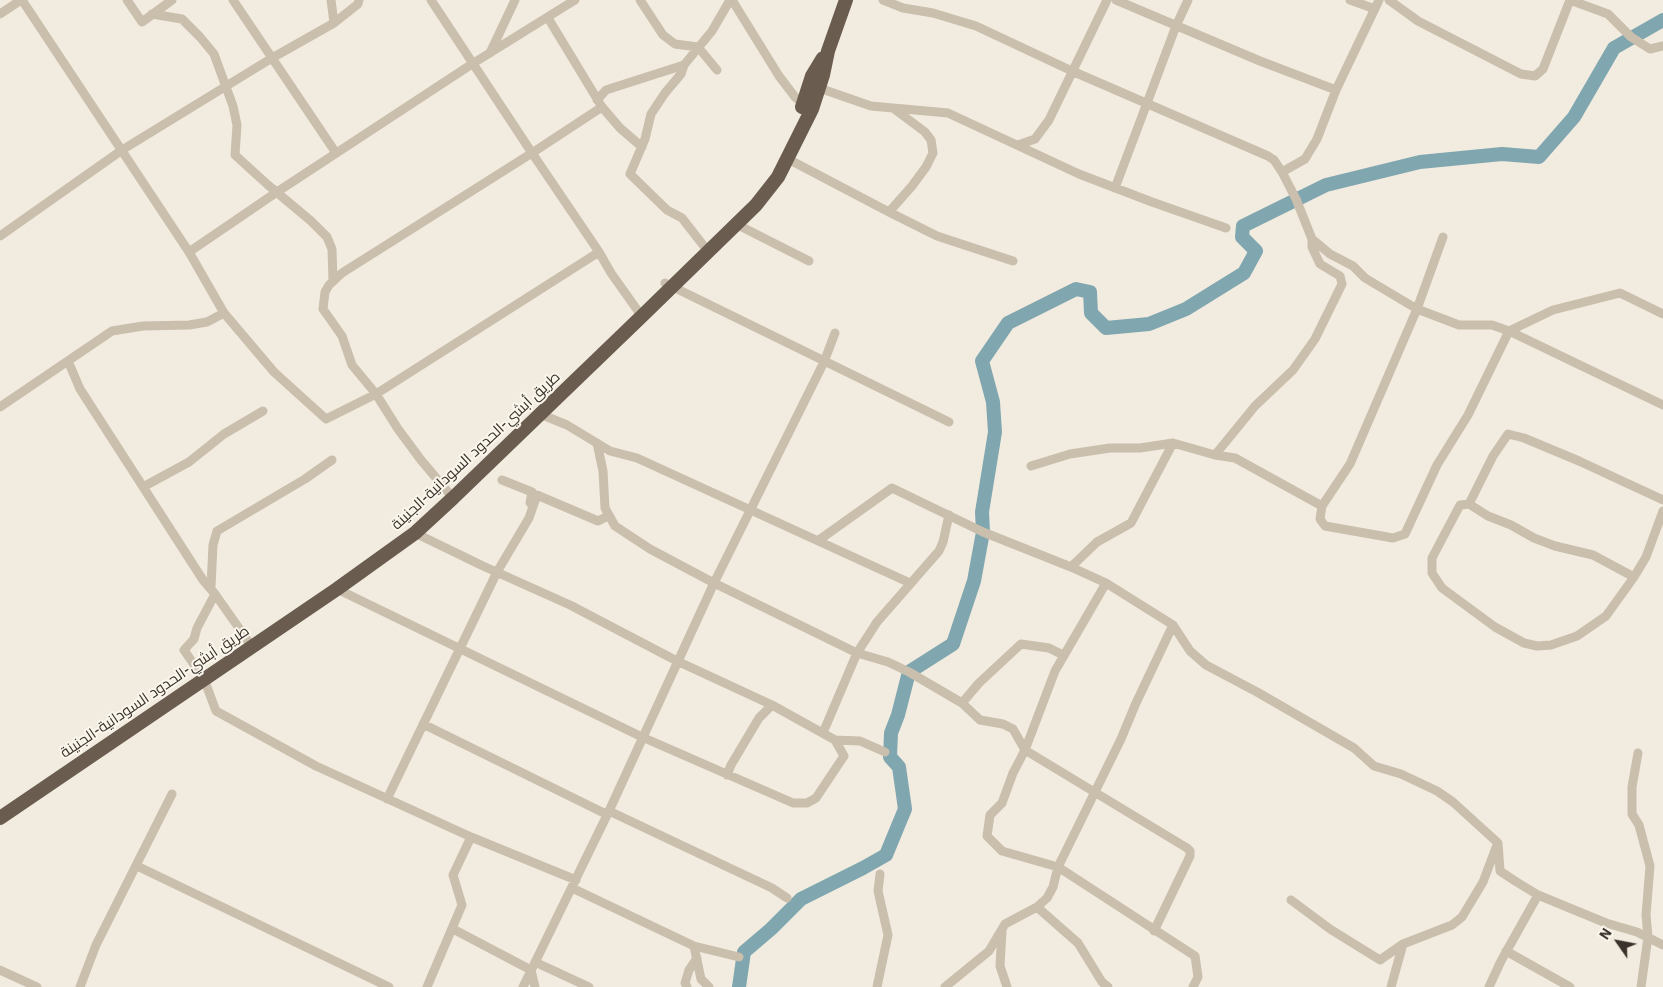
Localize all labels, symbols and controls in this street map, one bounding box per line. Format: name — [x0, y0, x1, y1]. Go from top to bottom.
street label: طريق أبشي-الحدود السودانية-الجنينة — [388, 368, 564, 534]
street label: طريق أبشي-الحدود السودانية-الجنينة — [57, 622, 253, 762]
north arrow — [1593, 917, 1643, 967]
text: N — [1595, 925, 1616, 943]

